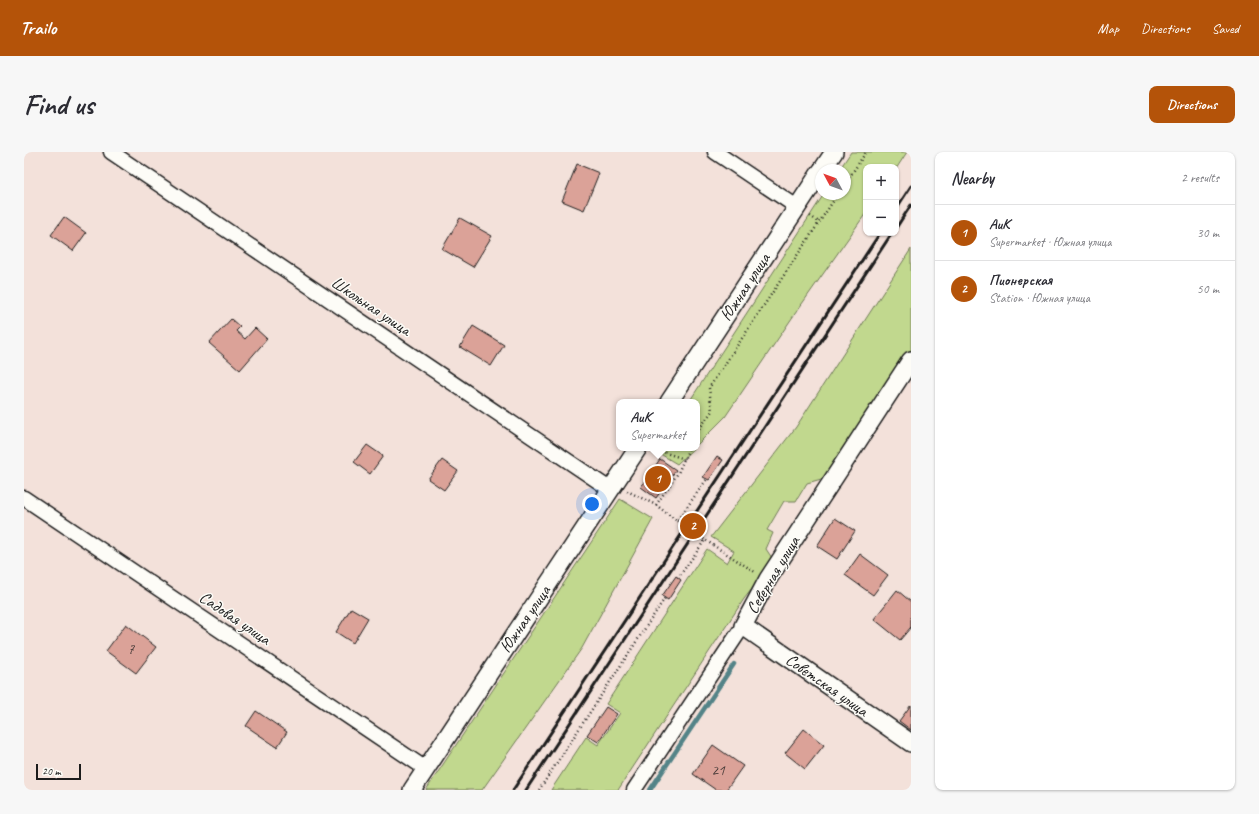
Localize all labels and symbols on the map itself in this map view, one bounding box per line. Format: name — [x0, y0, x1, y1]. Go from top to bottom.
north arrow — [815, 164, 851, 200]
street label: Южная улица — [715, 248, 775, 325]
street label: Школьная улица — [327, 272, 417, 341]
pin: 1 — [645, 464, 671, 494]
your location — [582, 494, 602, 514]
pin: 2 — [680, 511, 706, 541]
street label: Северная улица — [742, 531, 805, 618]
street label: Южная улица — [495, 580, 556, 657]
street label: Садовая улица — [195, 586, 276, 650]
house number: 7 — [128, 640, 136, 659]
street label: Советская улица — [782, 649, 874, 722]
house number: 21 — [711, 761, 726, 780]
scale bar — [36, 762, 81, 781]

